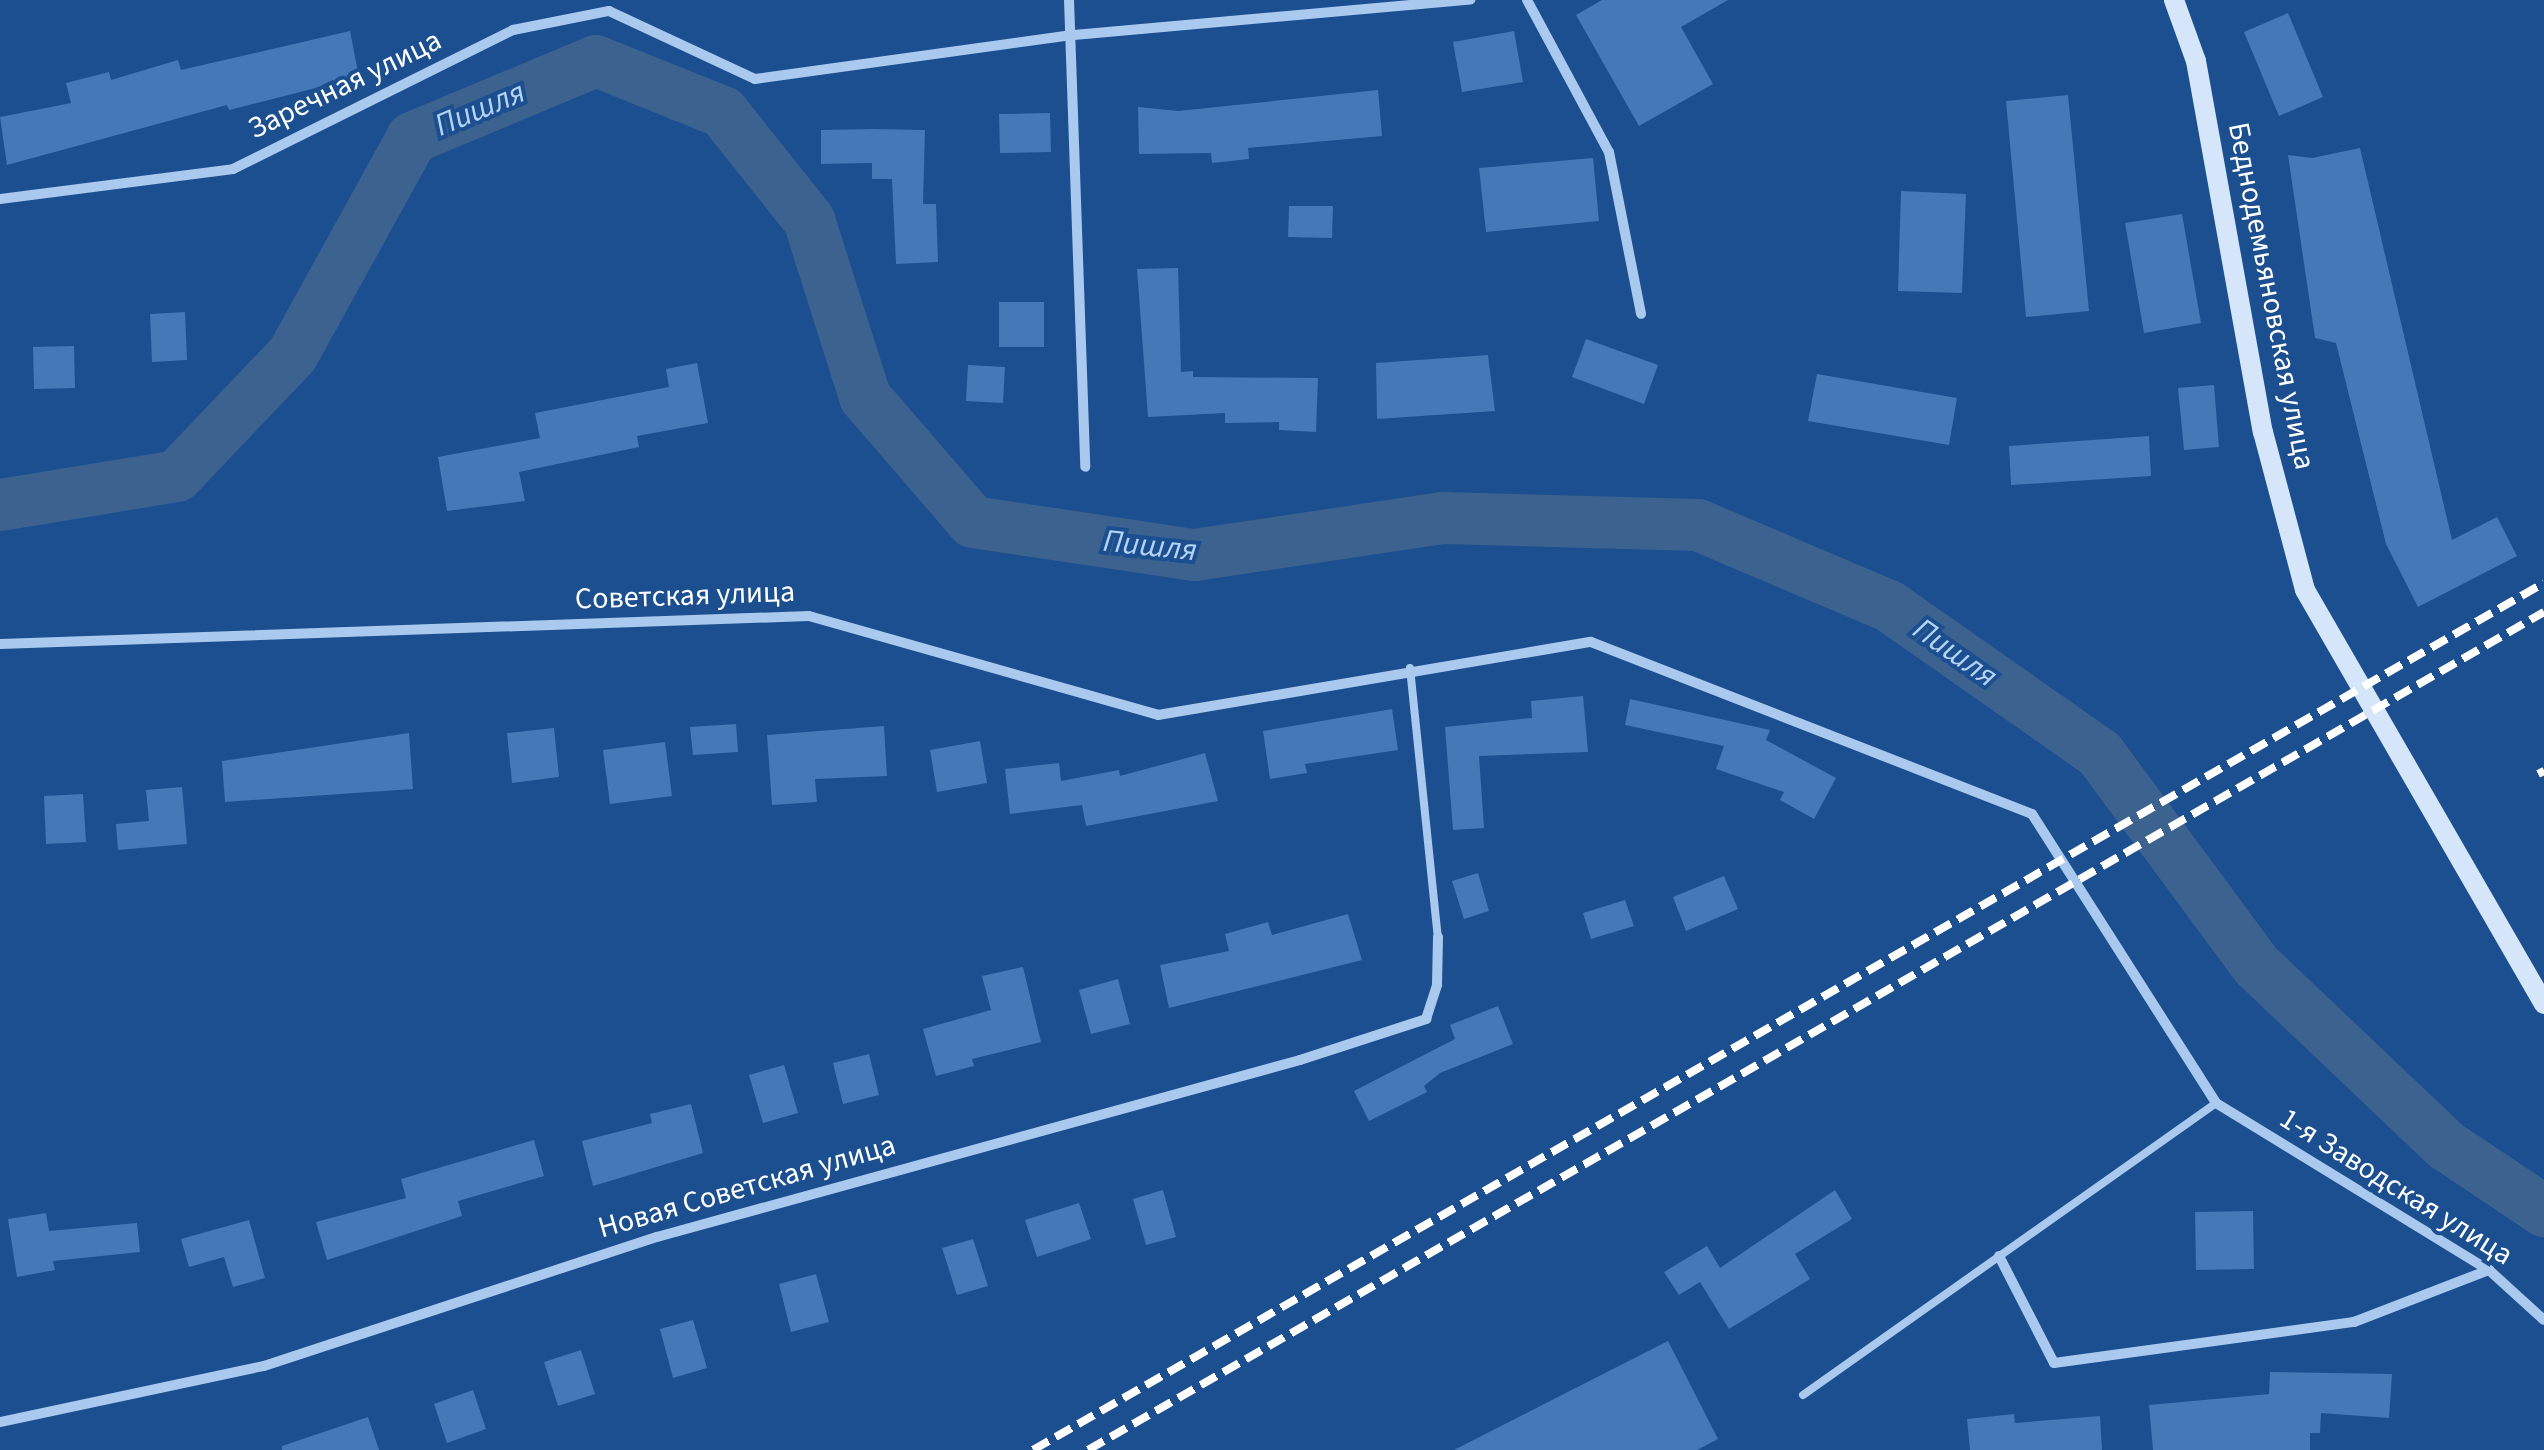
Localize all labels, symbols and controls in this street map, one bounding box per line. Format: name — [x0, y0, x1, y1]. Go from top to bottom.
street label: Заречная улица — [242, 23, 448, 147]
water label: Пишля — [429, 73, 531, 145]
street label: Беднодемьяновская улица — [2220, 119, 2322, 473]
water label: Пишля — [1101, 522, 1199, 570]
street label: Советская улица — [574, 574, 796, 618]
water label: Пишля — [1905, 610, 2005, 696]
street label: 1-я Заводская улица — [2273, 1101, 2519, 1273]
street label: Новая Советская улица — [594, 1127, 900, 1247]

